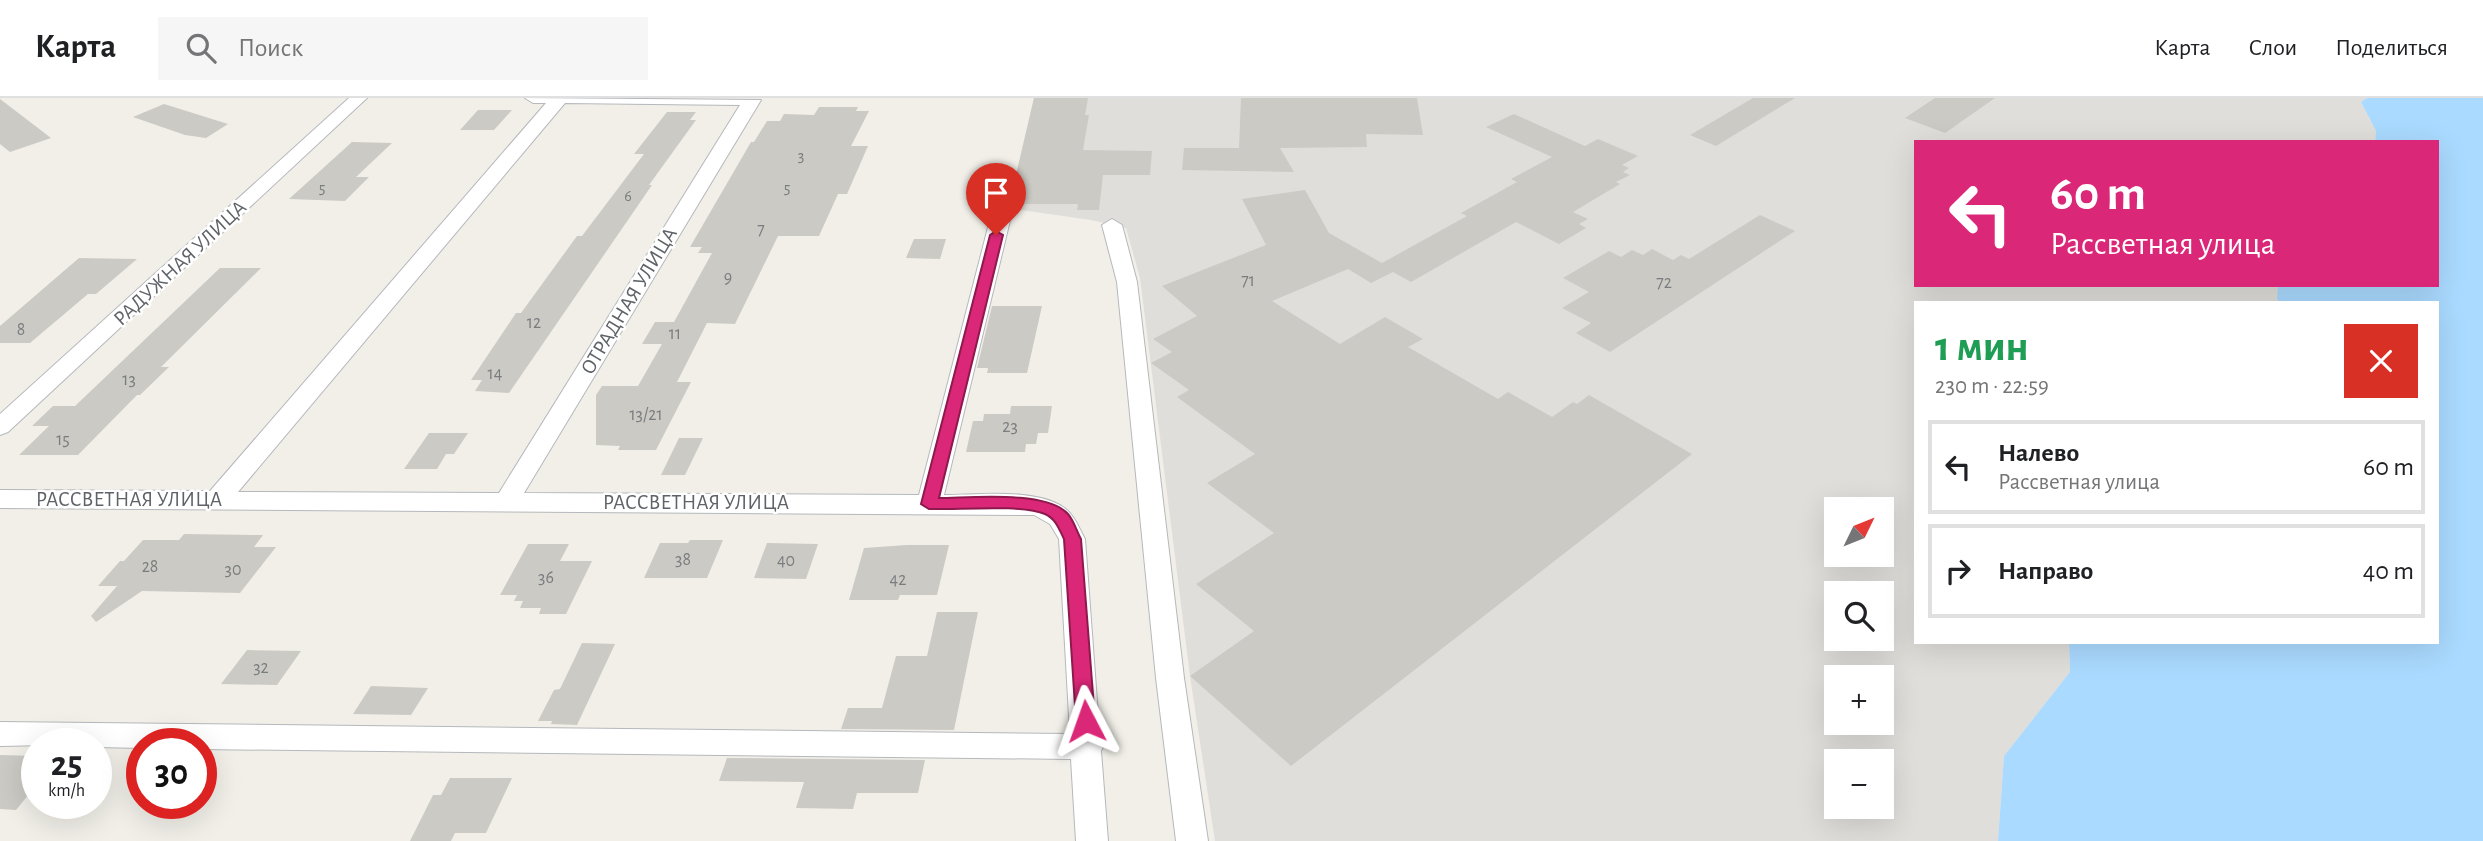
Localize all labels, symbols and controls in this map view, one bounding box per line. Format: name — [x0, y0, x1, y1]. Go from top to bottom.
search box — [158, 17, 648, 80]
icon: search — [182, 29, 220, 67]
text: Карта — [35, 31, 116, 64]
text: Поиск — [238, 35, 303, 61]
text: Карта — [2154, 36, 2210, 60]
text: Слои — [2248, 36, 2297, 60]
text: Поделиться — [2335, 36, 2448, 60]
house number: 3 — [798, 148, 804, 164]
pin — [966, 163, 1026, 235]
icon: left — [1935, 168, 2026, 259]
text: 60 m — [2050, 170, 2146, 219]
icon: arrive — [977, 174, 1015, 212]
house number: 5 — [319, 180, 325, 196]
house number: 5 — [784, 180, 790, 196]
house number: 6 — [624, 188, 632, 204]
street label: РАДУЖНАЯ УЛИЦА — [110, 196, 250, 330]
house number: 7 — [757, 221, 765, 239]
street label: ОТРАДНАЯ УЛИЦА — [577, 224, 681, 378]
text: Рассветная улица — [2050, 228, 2275, 260]
house number: 9 — [724, 269, 732, 287]
house number: 71 — [1241, 272, 1255, 290]
house number: 72 — [1656, 274, 1672, 292]
house number: 12 — [527, 314, 541, 332]
house number: 8 — [17, 321, 25, 339]
button: close — [2344, 324, 2418, 398]
house number: 11 — [669, 325, 681, 343]
text: 1 мин — [1935, 326, 2029, 368]
house number: 14 — [488, 365, 503, 383]
house number: 13 — [122, 371, 136, 389]
text: 230 m · 22:59 — [1935, 375, 2049, 398]
house number: 13/21 — [629, 406, 663, 424]
house number: 23 — [1002, 418, 1018, 436]
house number: 15 — [56, 431, 70, 449]
text: Налево — [1998, 440, 2079, 466]
icon: left — [1939, 448, 1977, 486]
text: 60 m — [2363, 454, 2414, 480]
text: Рассветная улица — [1998, 471, 2160, 494]
street label: РАССВЕТНАЯ УЛИЦА — [36, 489, 222, 510]
street label: РАССВЕТНАЯ УЛИЦА — [603, 492, 789, 513]
north arrow — [1824, 497, 1894, 567]
map controls — [1824, 497, 1894, 819]
house number: 38 — [675, 551, 691, 569]
house number: 40 — [777, 552, 795, 570]
icon: right — [1939, 552, 1977, 590]
house number: 28 — [142, 558, 158, 576]
text: Направо — [1998, 558, 2093, 584]
text: 40 m — [2363, 558, 2414, 584]
house number: 30 — [225, 561, 241, 579]
house number: 36 — [538, 569, 554, 587]
house number: 42 — [890, 571, 906, 589]
button: search — [1824, 581, 1894, 651]
house number: 32 — [253, 659, 269, 677]
button: + — [1824, 665, 1894, 735]
position arrow — [1049, 684, 1123, 758]
speed limit sign: 30 — [126, 728, 217, 819]
text: 25 — [51, 747, 82, 782]
button: − — [1824, 749, 1894, 819]
text: km/h — [48, 782, 85, 800]

